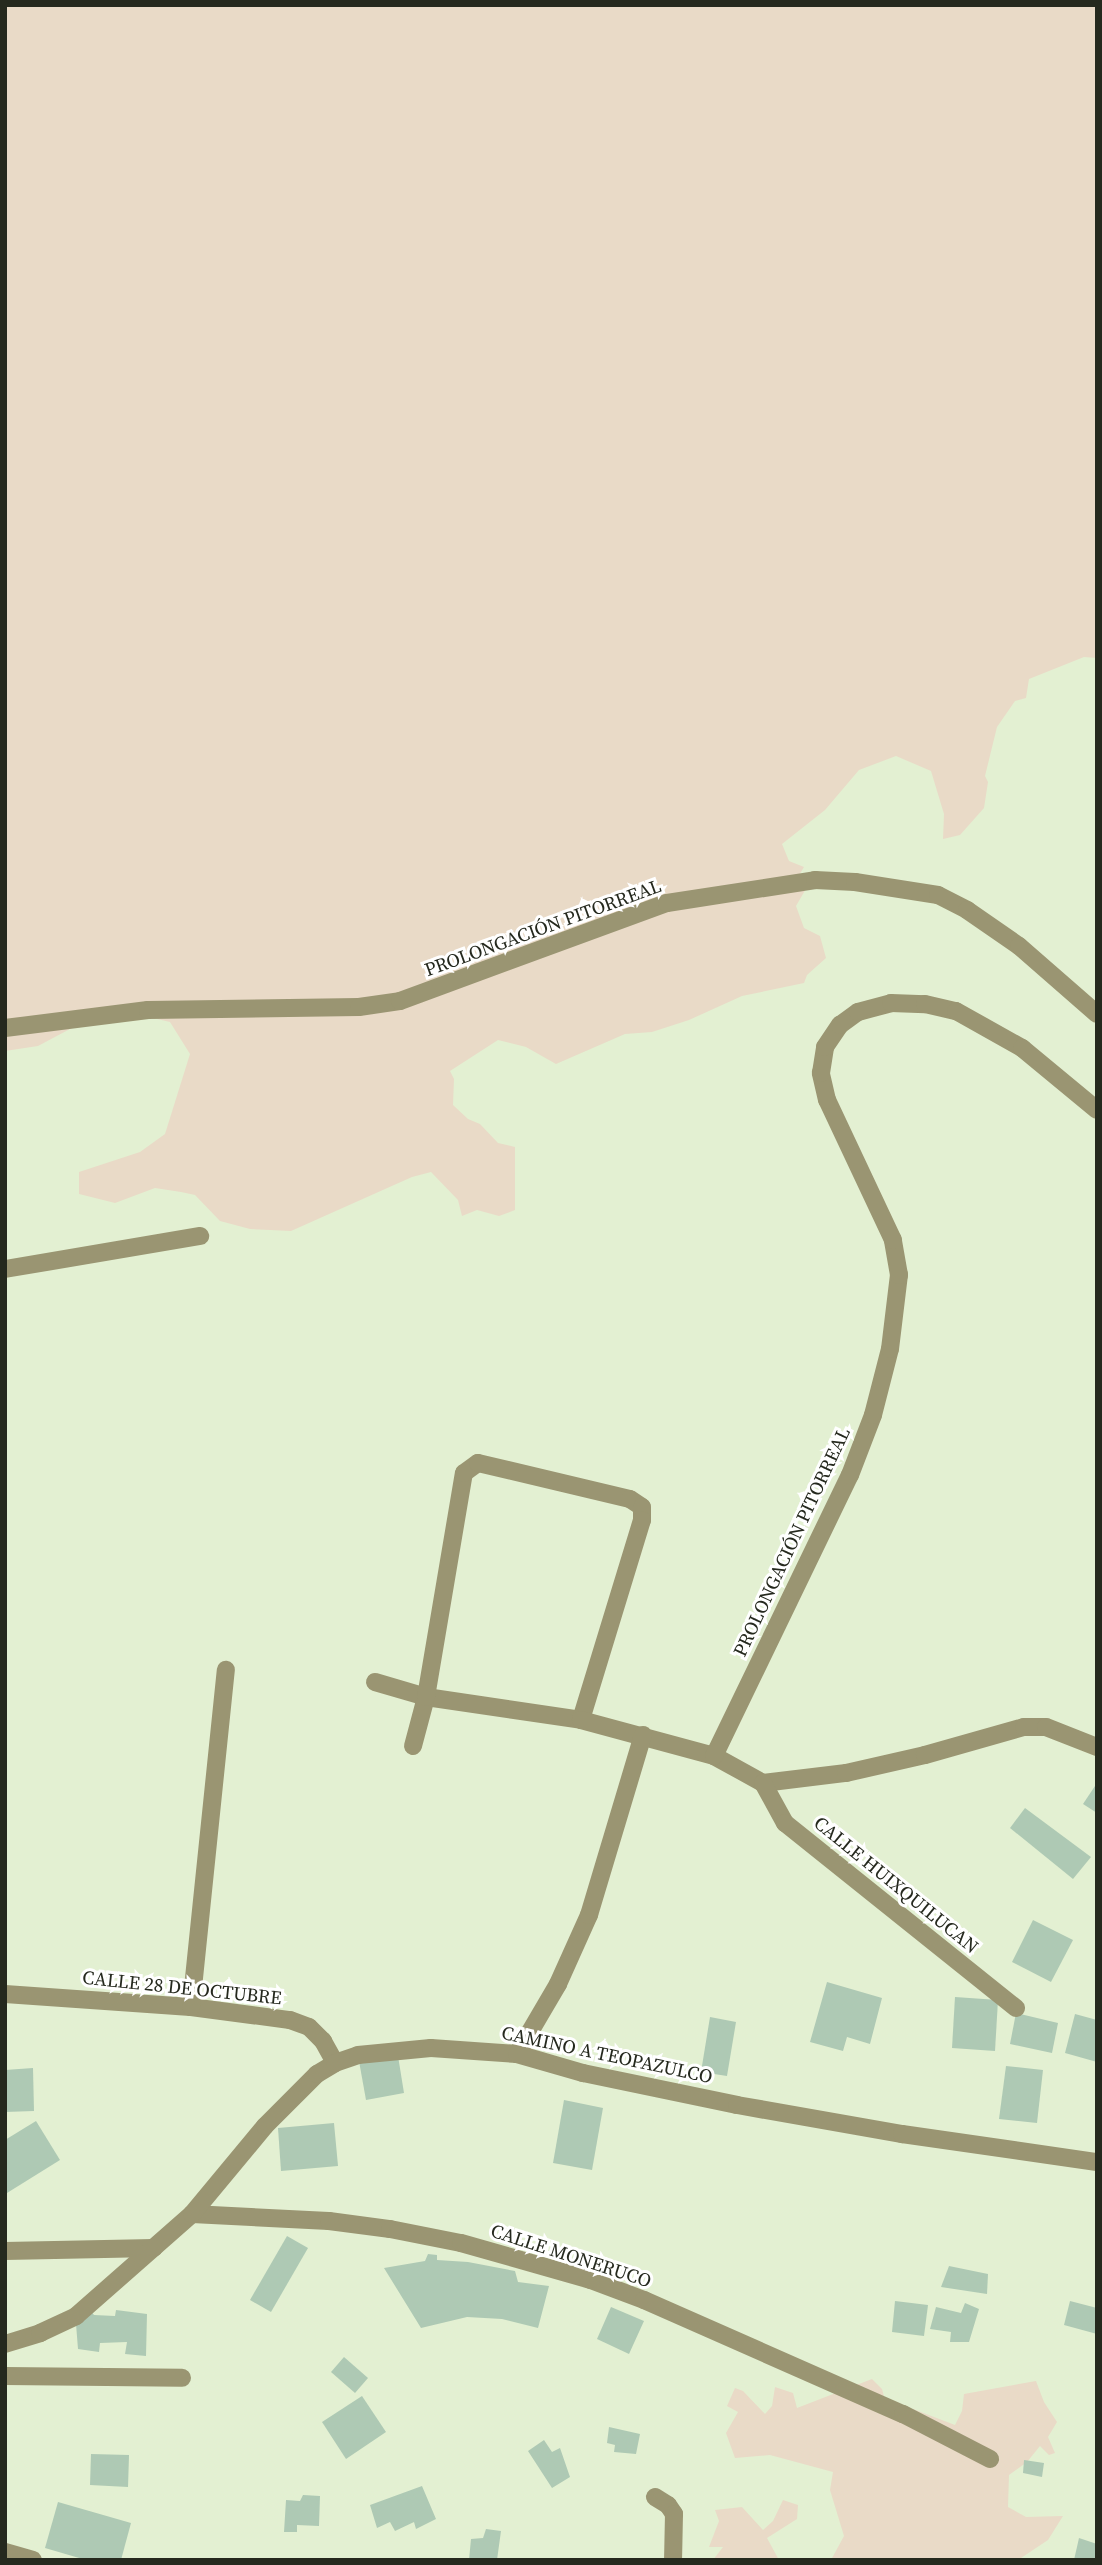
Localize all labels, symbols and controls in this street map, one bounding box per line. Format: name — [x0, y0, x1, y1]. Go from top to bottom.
street label: PROLONGACIÓN PITORREAL — [421, 874, 665, 982]
street label: PROLONGACIÓN PITORREAL — [729, 1424, 855, 1660]
street label: CALLE HUIXQUILUCAN — [809, 1812, 983, 1958]
street label: CALLE 28 DE OCTUBRE — [81, 1966, 283, 2010]
street label: CAMINO A TEOPAZULCO — [499, 2021, 715, 2089]
street label: CALLE MONERUCO — [488, 2219, 654, 2293]

